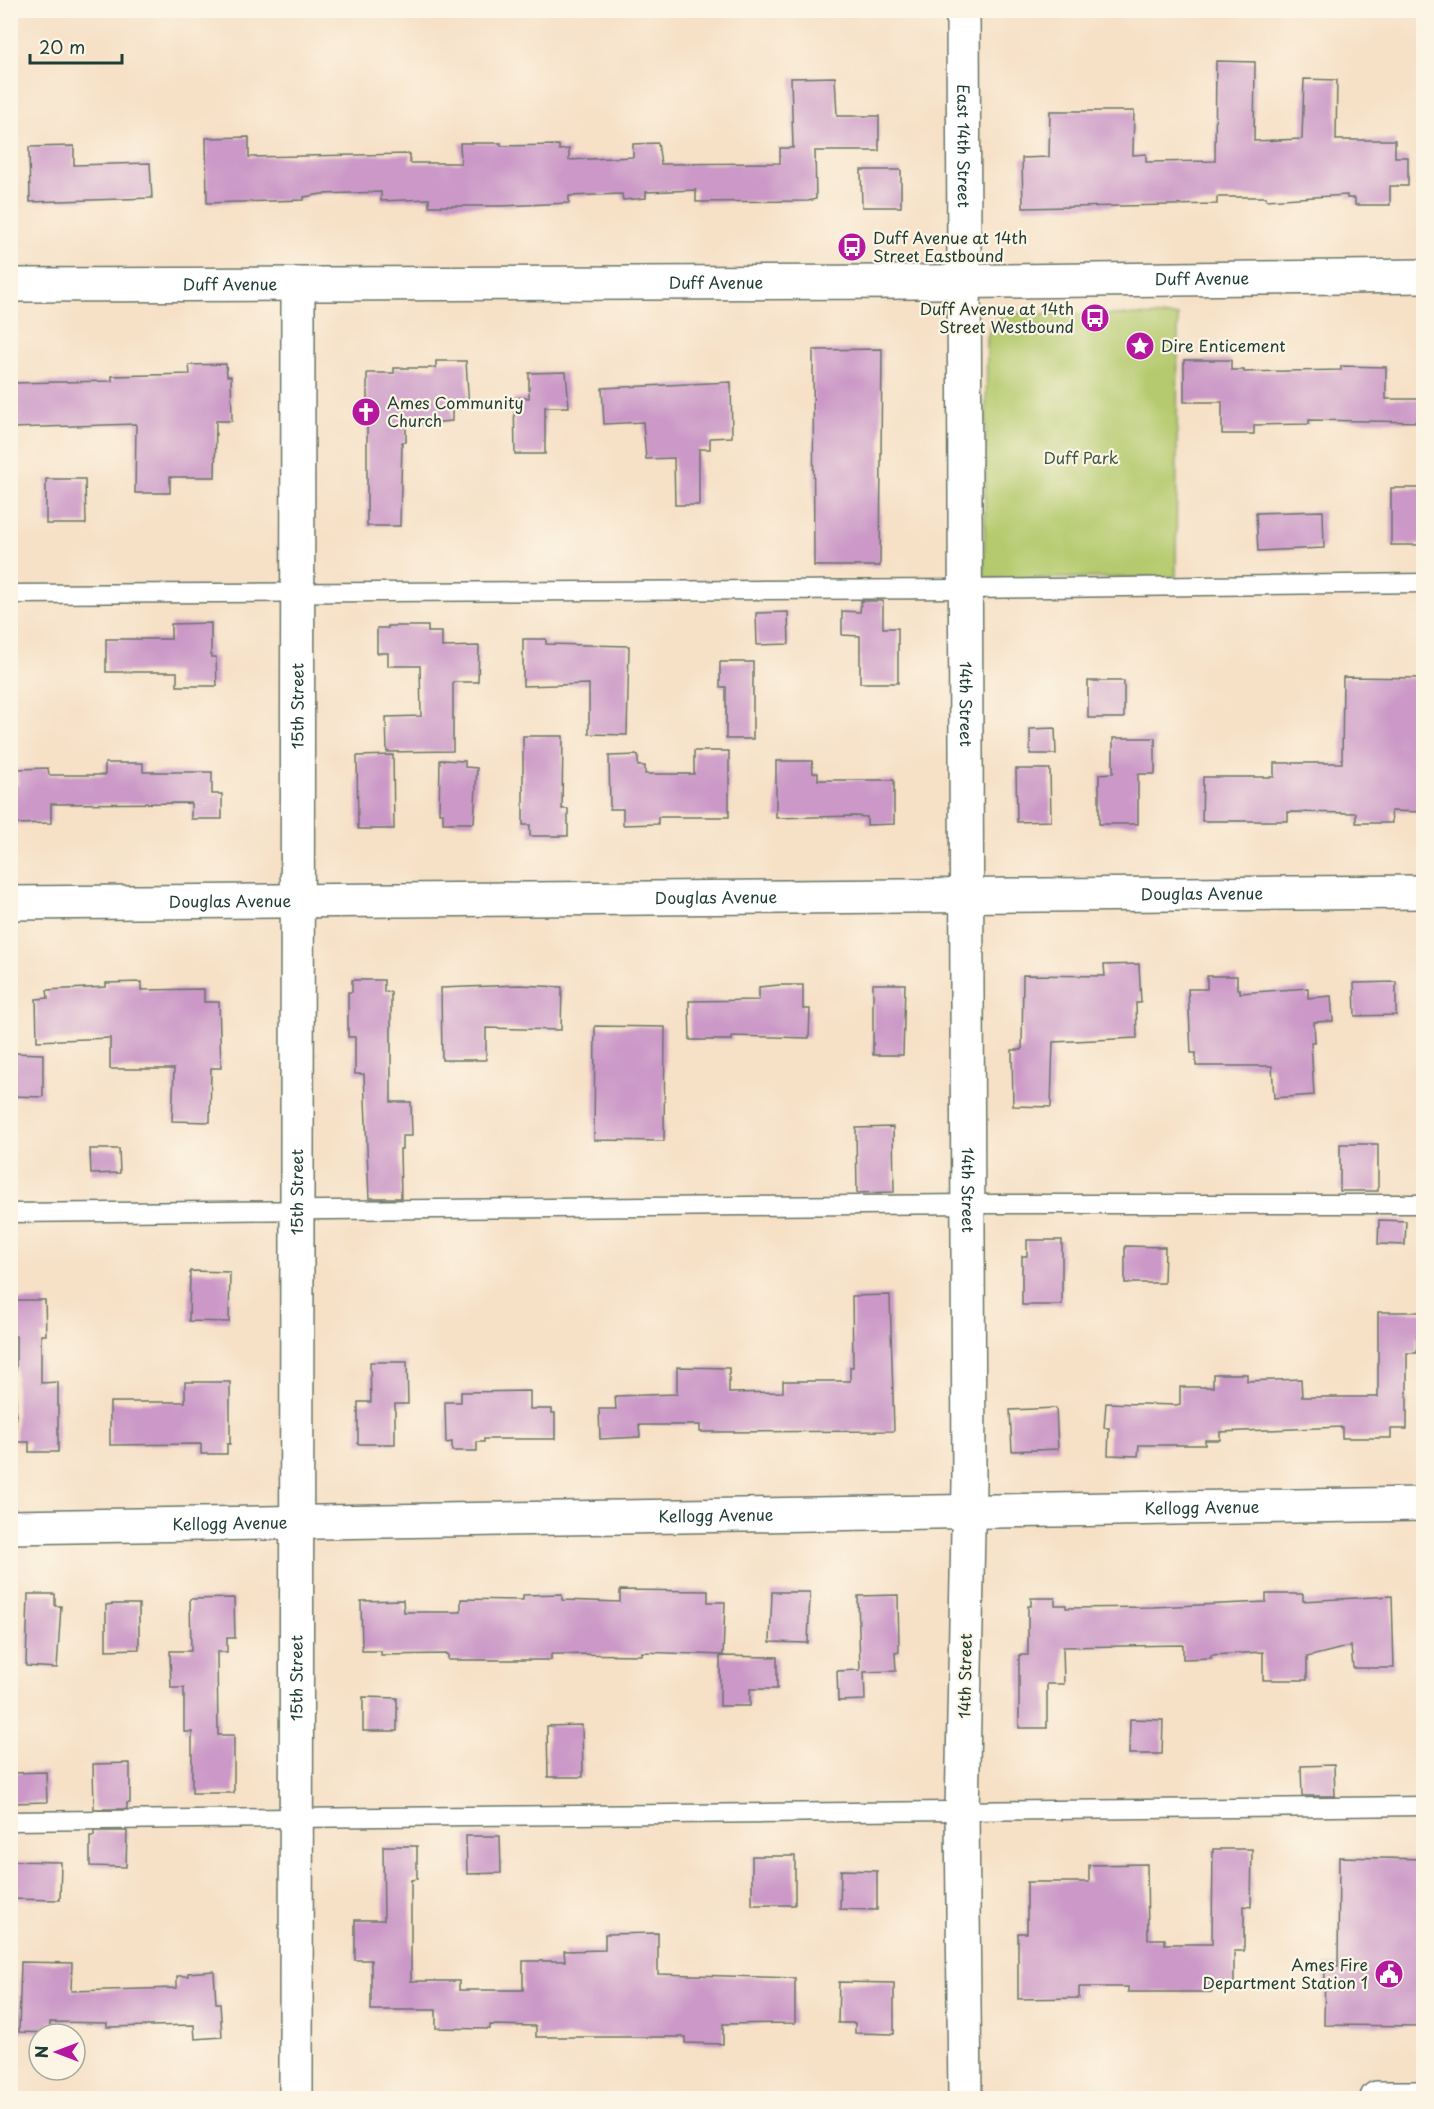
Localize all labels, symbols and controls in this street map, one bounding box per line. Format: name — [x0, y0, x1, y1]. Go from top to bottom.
scale bar — [30, 27, 122, 65]
text: 20 m — [39, 33, 85, 60]
street label: East 14th Street — [952, 84, 977, 208]
place label: Duff Avenue at 14th Street Eastbound — [873, 225, 1027, 267]
bus stop icon: Duff Avenue at 14th Street Eastbound — [836, 231, 868, 263]
street label: Duff Avenue — [1155, 265, 1250, 290]
street label: Duff Avenue — [669, 270, 764, 294]
street label: Duff Avenue — [183, 271, 278, 295]
place label: Duff Avenue at 14th Street Westbound — [920, 296, 1074, 338]
bus stop icon: Duff Avenue at 14th Street Westbound — [1079, 302, 1111, 334]
place icon: Dire Enticement — [1124, 330, 1156, 362]
place label: Dire Enticement — [1161, 333, 1286, 357]
place label: Ames Community Church — [387, 390, 524, 432]
church icon: Ames Community Church — [350, 396, 382, 428]
park label: Duff Park — [1043, 445, 1119, 469]
street label: 14th Street — [955, 661, 979, 747]
street label: 15th Street — [284, 662, 309, 749]
street label: Douglas Avenue — [1141, 880, 1263, 905]
street label: Douglas Avenue — [655, 884, 777, 909]
street label: Douglas Avenue — [169, 888, 292, 913]
street label: 14th Street — [957, 1147, 981, 1233]
street label: 15th Street — [284, 1148, 308, 1235]
street label: Kellogg Avenue — [1144, 1494, 1260, 1520]
street label: Kellogg Avenue — [658, 1502, 774, 1527]
street label: Kellogg Avenue — [172, 1509, 288, 1535]
street label: 14th Street — [951, 1633, 977, 1719]
street label: 15th Street — [283, 1634, 308, 1721]
place label: Ames Fire Department Station 1 — [1202, 1952, 1368, 1994]
public building icon: Ames Fire Department Station 1 — [1373, 1958, 1405, 1990]
north arrow — [27, 2022, 87, 2082]
text: N — [29, 2046, 53, 2058]

